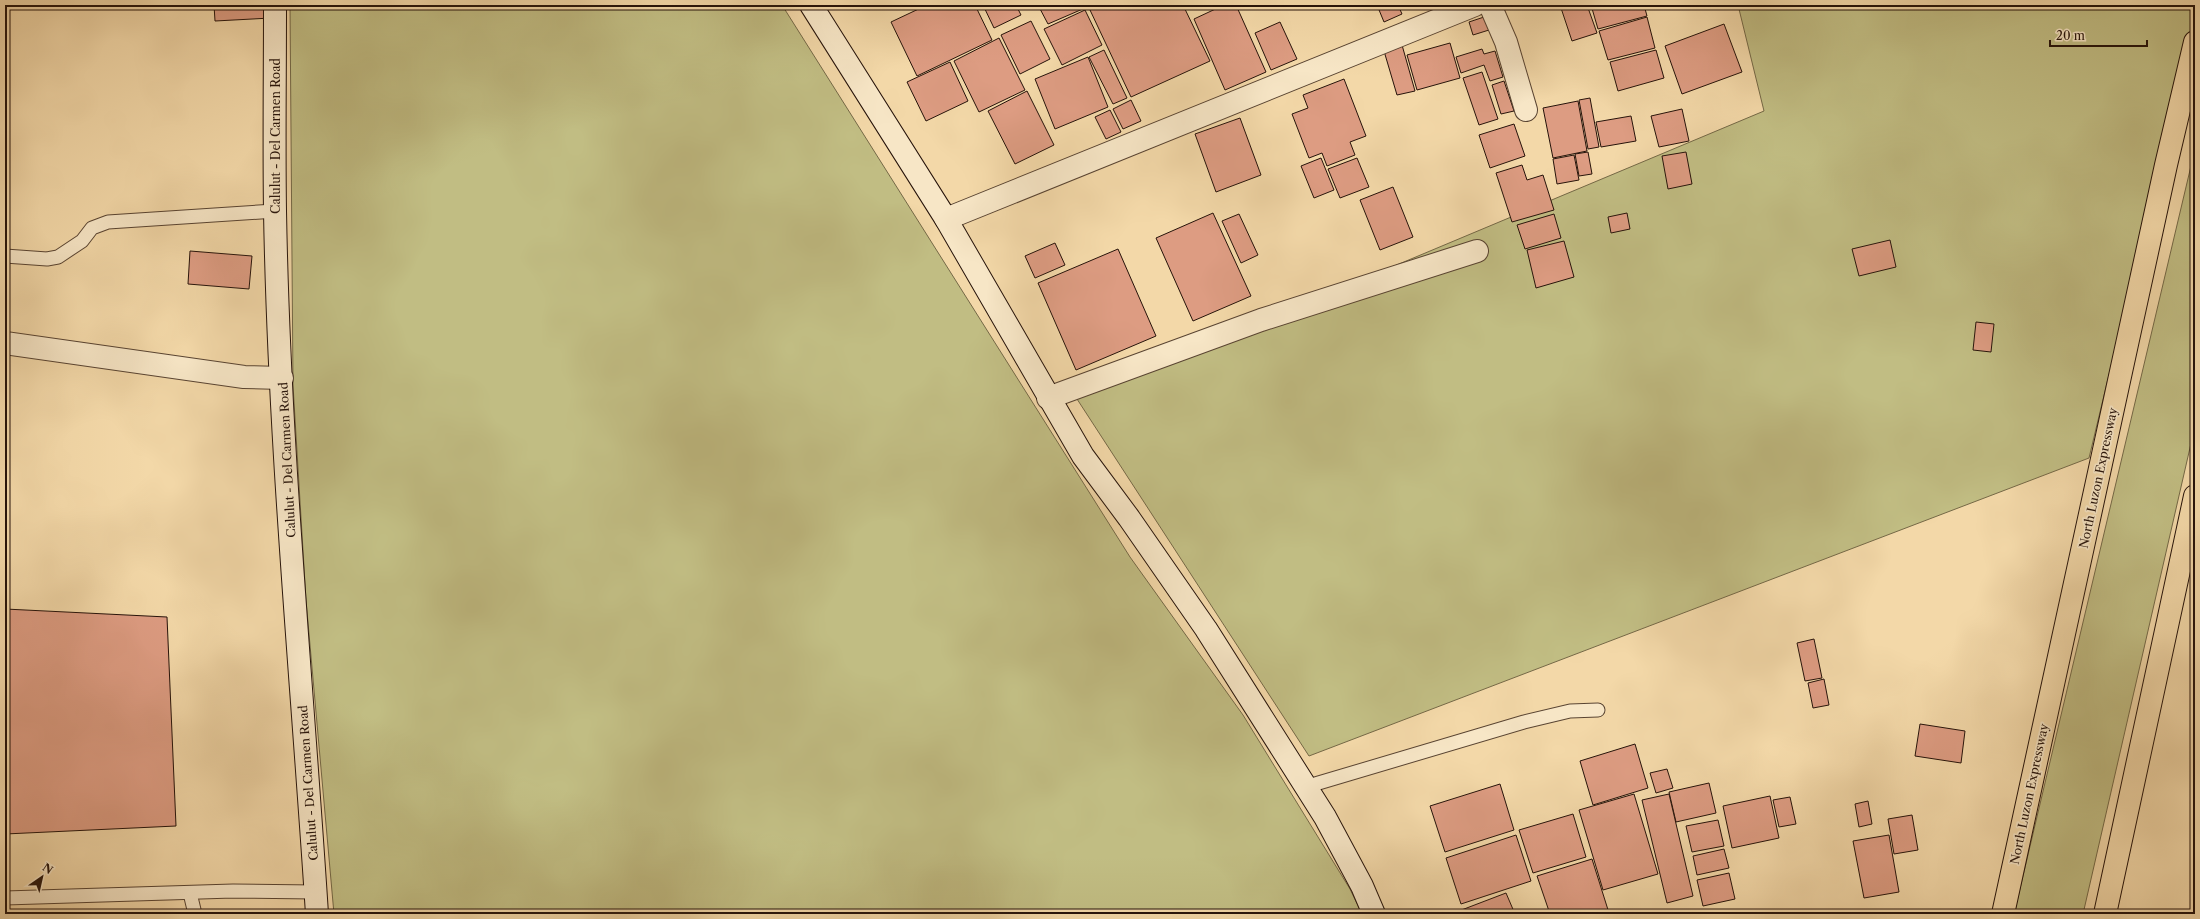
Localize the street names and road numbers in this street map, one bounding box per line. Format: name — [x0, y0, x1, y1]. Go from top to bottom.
street label: Calulut - Del Carmen Road — [268, 57, 283, 214]
street label: Calulut - Del Carmen Road — [275, 381, 299, 538]
street label: North Luzon Expressway — [2076, 406, 2120, 550]
street label: Calulut - Del Carmen Road — [295, 704, 321, 861]
street label: North Luzon Expressway — [2007, 722, 2051, 866]

